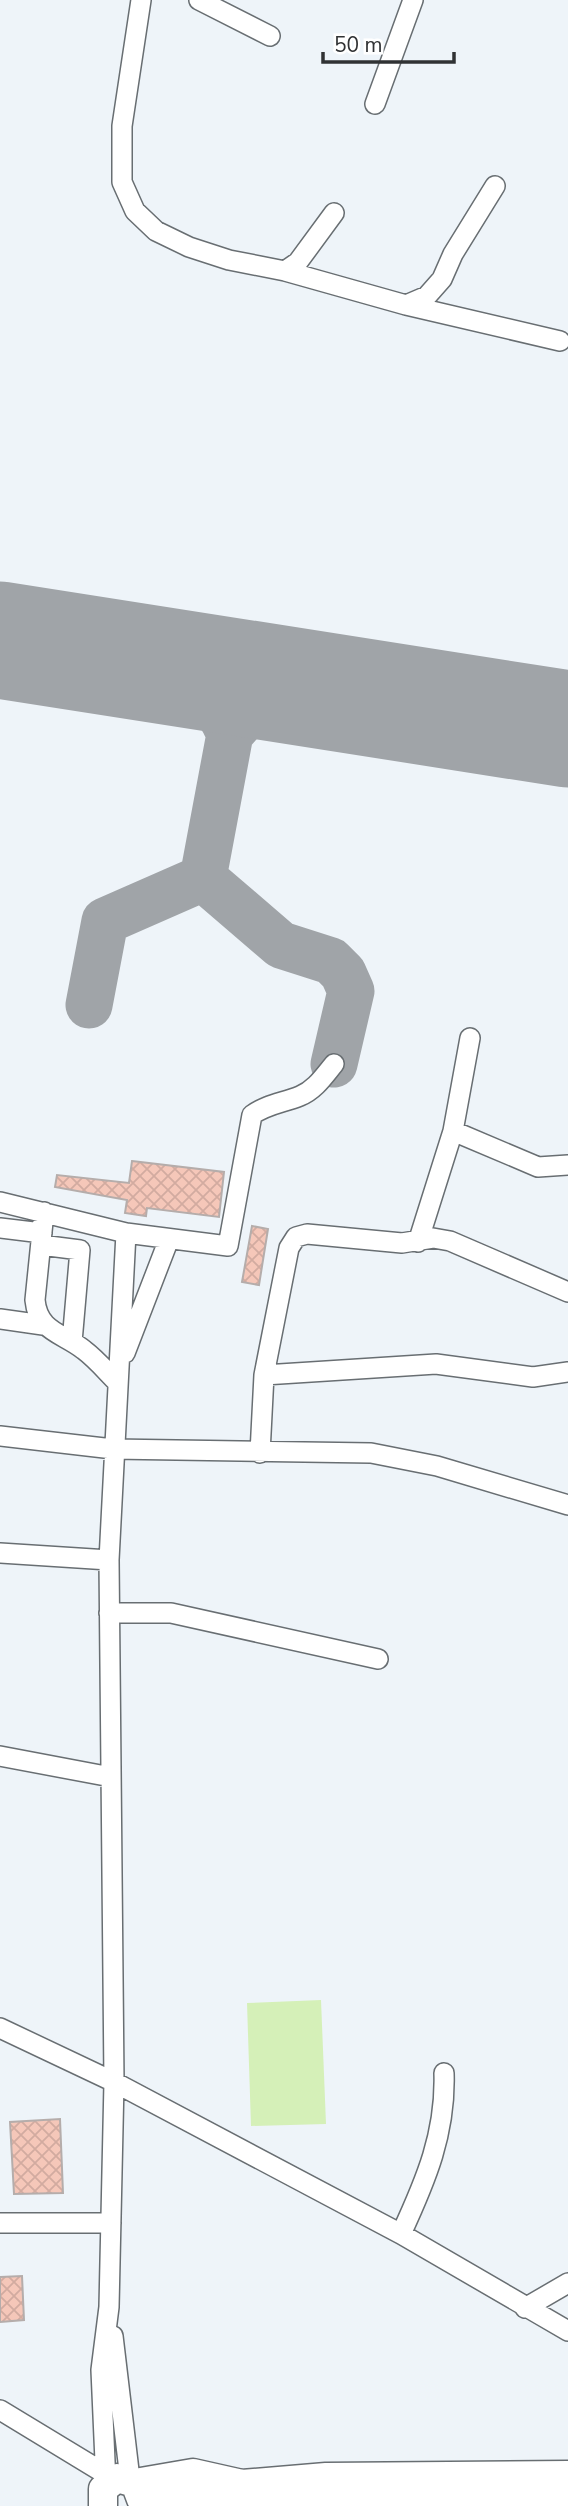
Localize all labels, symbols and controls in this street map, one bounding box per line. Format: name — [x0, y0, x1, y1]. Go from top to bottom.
scale bar — [323, 21, 454, 65]
text: 50 m — [334, 31, 383, 59]

